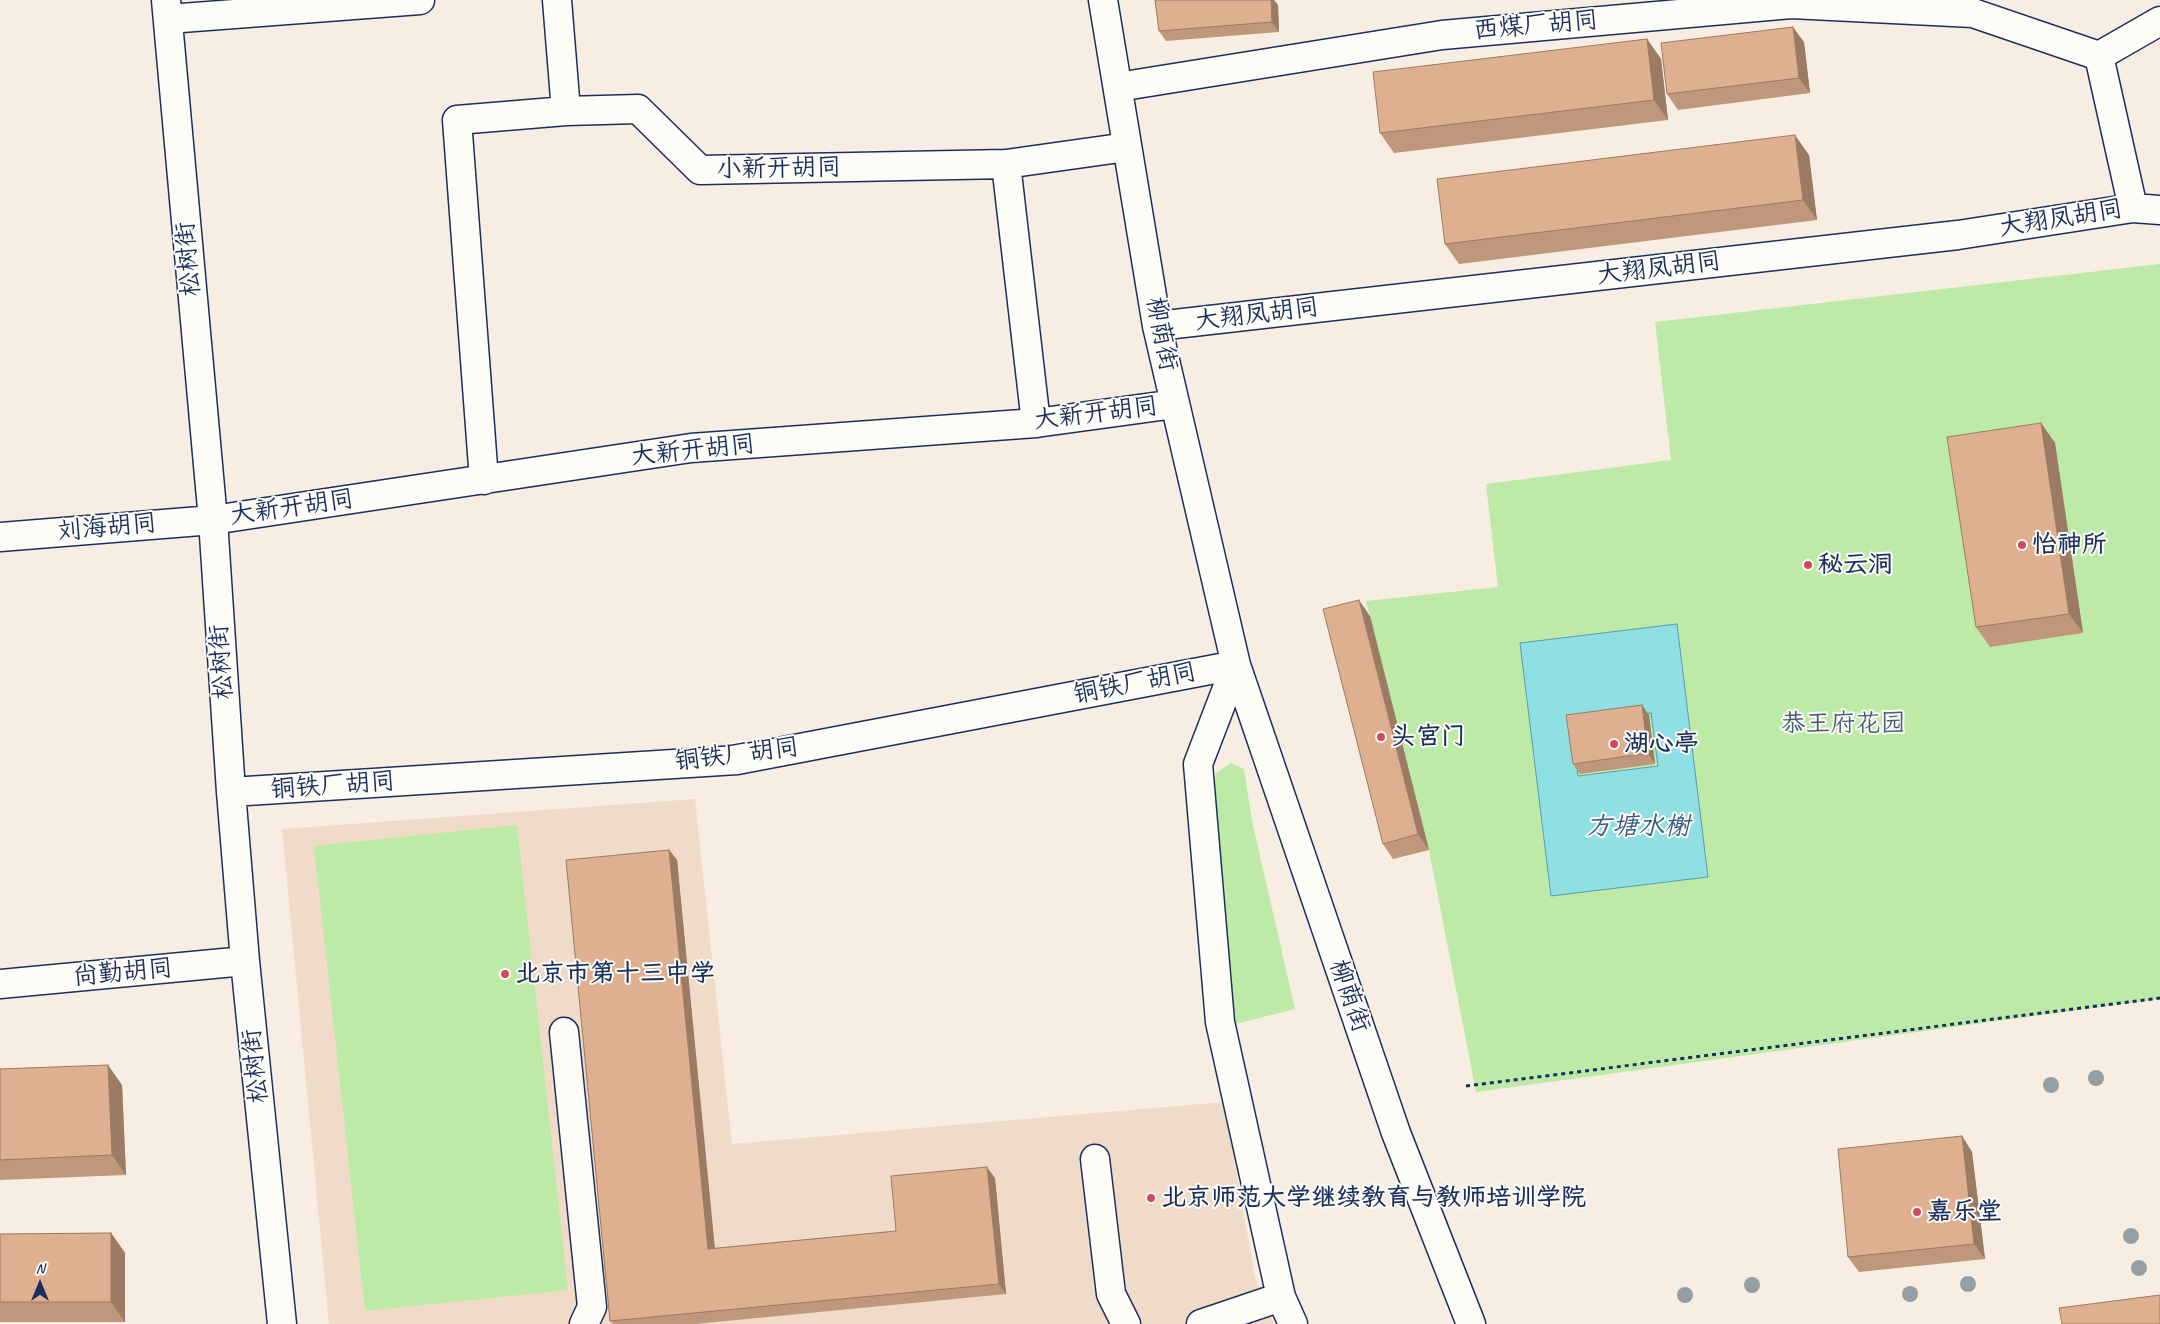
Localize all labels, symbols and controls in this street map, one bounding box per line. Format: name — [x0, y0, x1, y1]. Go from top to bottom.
street label: 西煤厂胡同 — [1472, 6, 1600, 46]
street label: 小新开胡同 — [716, 153, 842, 185]
street label: 大翔凤胡同 — [1997, 194, 2125, 244]
street label: 松树街 — [171, 220, 207, 298]
street label: 大翔凤胡同 — [1595, 246, 1723, 292]
street label: 大翔凤胡同 — [1193, 292, 1321, 338]
street label: 柳荫街 — [1139, 294, 1183, 374]
street label: 大新开胡同 — [1032, 391, 1160, 437]
street label: 大新开胡同 — [629, 430, 757, 472]
street label: 大新开胡同 — [228, 484, 356, 532]
street label: 刘海胡同 — [56, 509, 158, 547]
place label: 怡神所 — [2032, 530, 2107, 560]
marker: 怡神所 — [2016, 539, 2028, 551]
place label: 秘云洞 — [1818, 550, 1893, 580]
marker: 秘云洞 — [1802, 559, 1814, 571]
street label: 松树街 — [204, 624, 240, 700]
street label: 铜铁厂胡同 — [1071, 657, 1199, 711]
park label: 恭王府花园 — [1781, 709, 1905, 739]
place label: 头宫门 — [1391, 722, 1466, 752]
place label: 湖心亭 — [1624, 729, 1699, 759]
marker: 头宫门 — [1375, 731, 1387, 743]
street label: 铜铁厂胡同 — [673, 732, 801, 778]
marker: 湖心亭 — [1608, 738, 1620, 750]
street label: 铜铁厂胡同 — [270, 767, 396, 805]
water label: 方塘水榭 — [1586, 811, 1690, 843]
street label: 尚勤胡同 — [72, 954, 174, 992]
street label: 柳荫街 — [1323, 956, 1375, 1036]
place label: 北京市第十三中学 — [515, 959, 715, 989]
marker: 北京市第十三中学 — [499, 968, 511, 980]
street label: 松树街 — [237, 1027, 275, 1105]
place label: 北京师范大学继续教育与教师培训学院 — [1161, 1183, 1586, 1213]
marker: 北京师范大学继续教育与教师培训学院 — [1145, 1192, 1157, 1204]
place label: 嘉乐堂 — [1927, 1197, 2002, 1227]
marker: 嘉乐堂 — [1911, 1206, 1923, 1218]
north arrow — [15, 1259, 65, 1309]
text: N — [36, 1260, 44, 1277]

